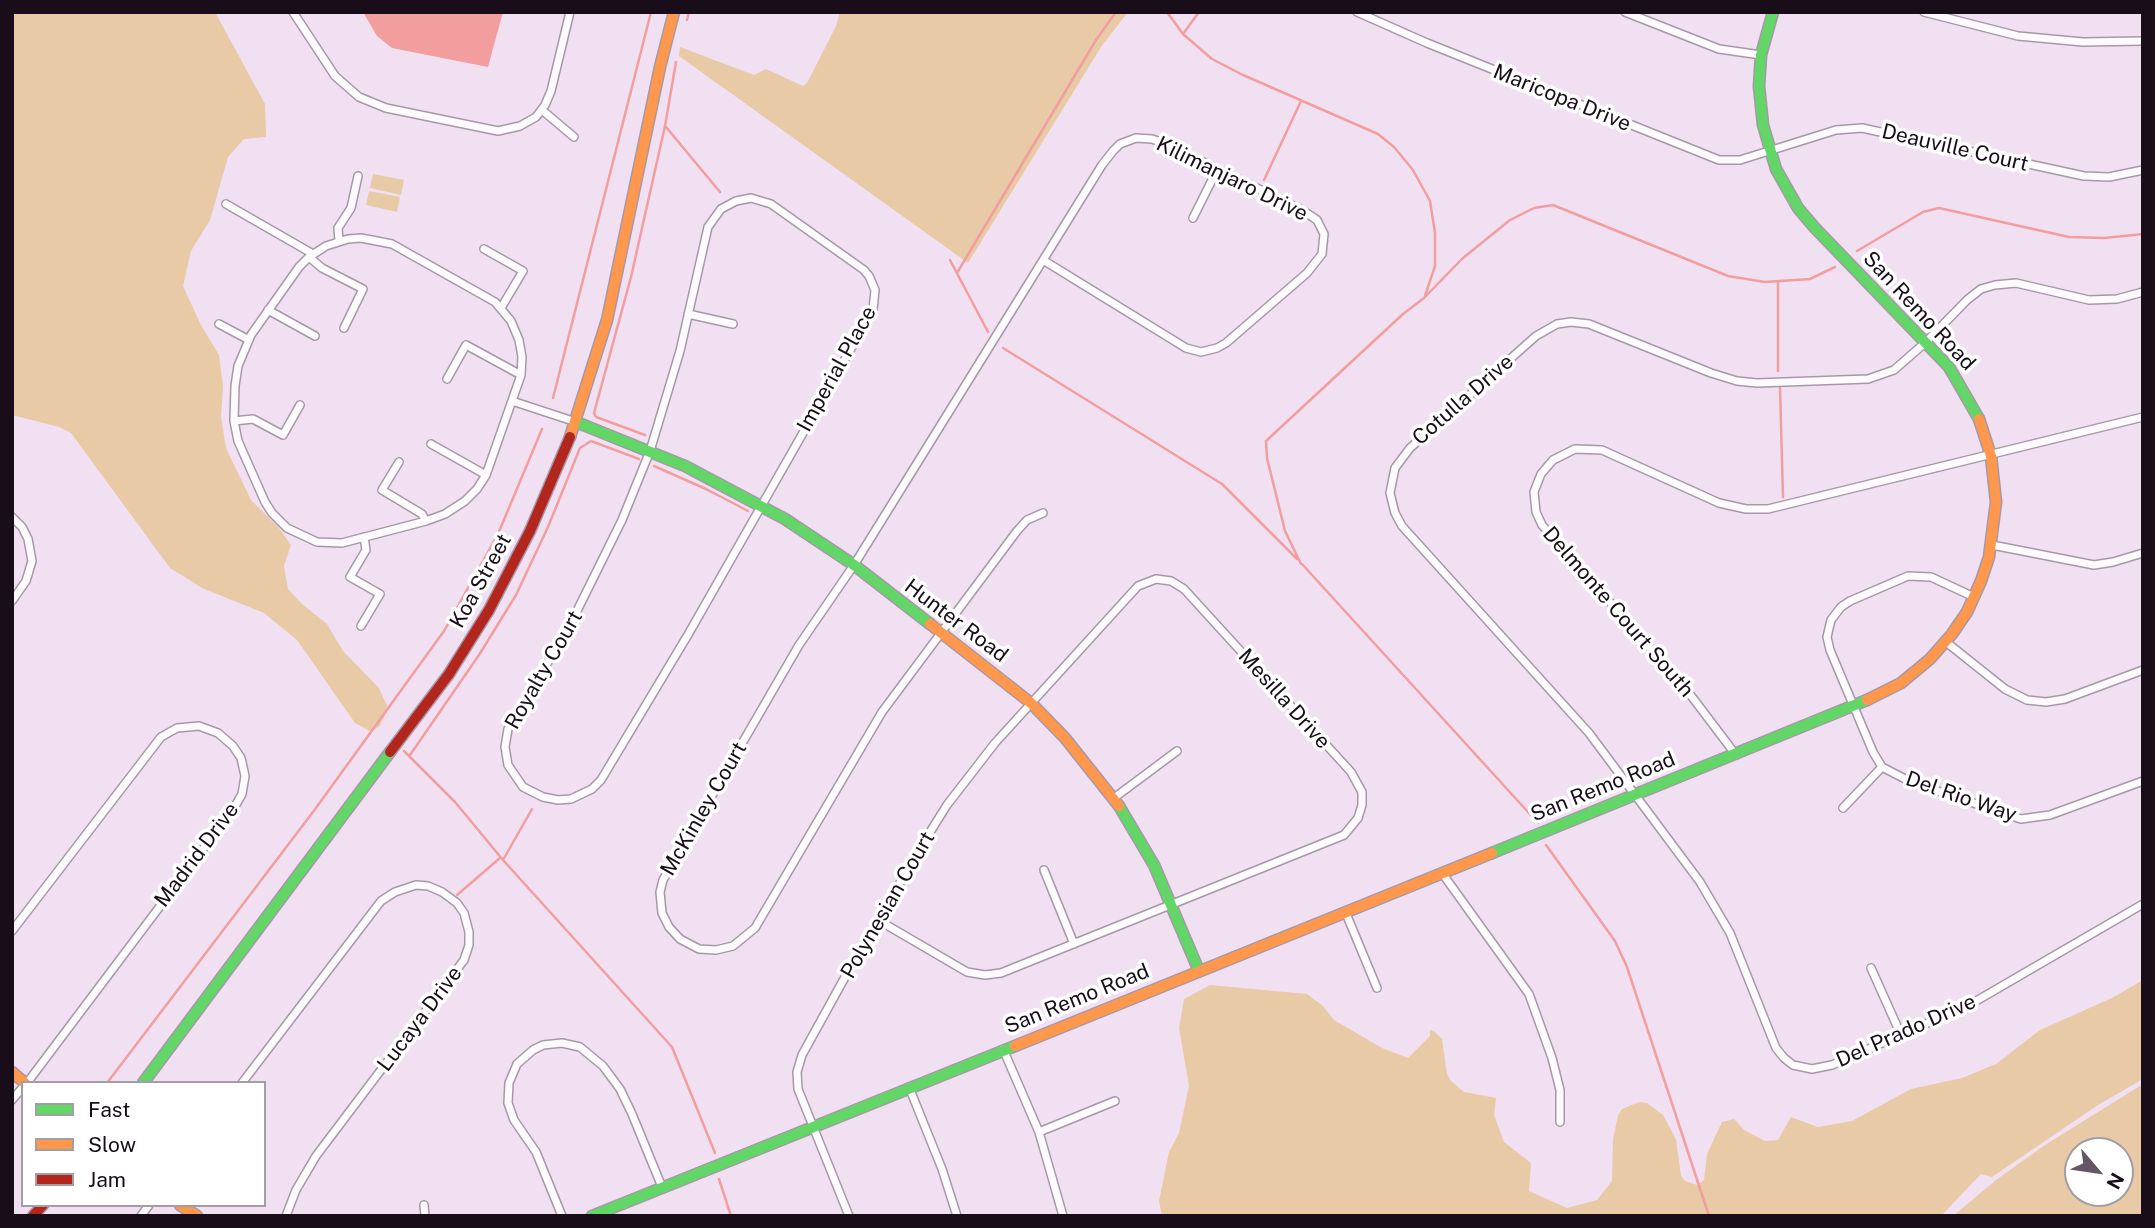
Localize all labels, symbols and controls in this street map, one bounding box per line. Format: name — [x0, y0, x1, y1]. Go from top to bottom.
street label: Maricopa Drive — [1490, 59, 1634, 137]
street label: Deauville Court — [1879, 119, 2031, 177]
street label: Kilimanjaro Drive — [1152, 131, 1312, 227]
street label: San Remo Road — [1857, 246, 1981, 376]
street label: Imperial Place — [792, 302, 882, 436]
street label: Cotulla Drive — [1407, 349, 1519, 451]
street label: Delmonte Court South — [1537, 522, 1699, 702]
street label: Koa Street — [445, 530, 517, 632]
street label: Hunter Road — [899, 574, 1013, 668]
street label: Royalty Court — [500, 606, 588, 734]
street label: Mesilla Drive — [1233, 644, 1335, 754]
street label: McKinley Court — [656, 738, 752, 880]
street label: San Remo Road — [1527, 747, 1679, 827]
street label: Del Rio Way — [1902, 766, 2020, 828]
street label: Madrid Drive — [150, 798, 244, 912]
street label: Polynesian Court — [836, 827, 940, 983]
street label: San Remo Road — [1001, 959, 1153, 1039]
street label: Lucaya Drive — [372, 962, 468, 1076]
street label: Del Prado Drive — [1832, 989, 1980, 1073]
legend — [21, 1081, 266, 1207]
text: Fast — [88, 1097, 130, 1122]
text: Slow — [88, 1132, 136, 1157]
north arrow — [2064, 1137, 2134, 1207]
text: Jam — [88, 1167, 126, 1192]
text: N — [2102, 1169, 2129, 1193]

